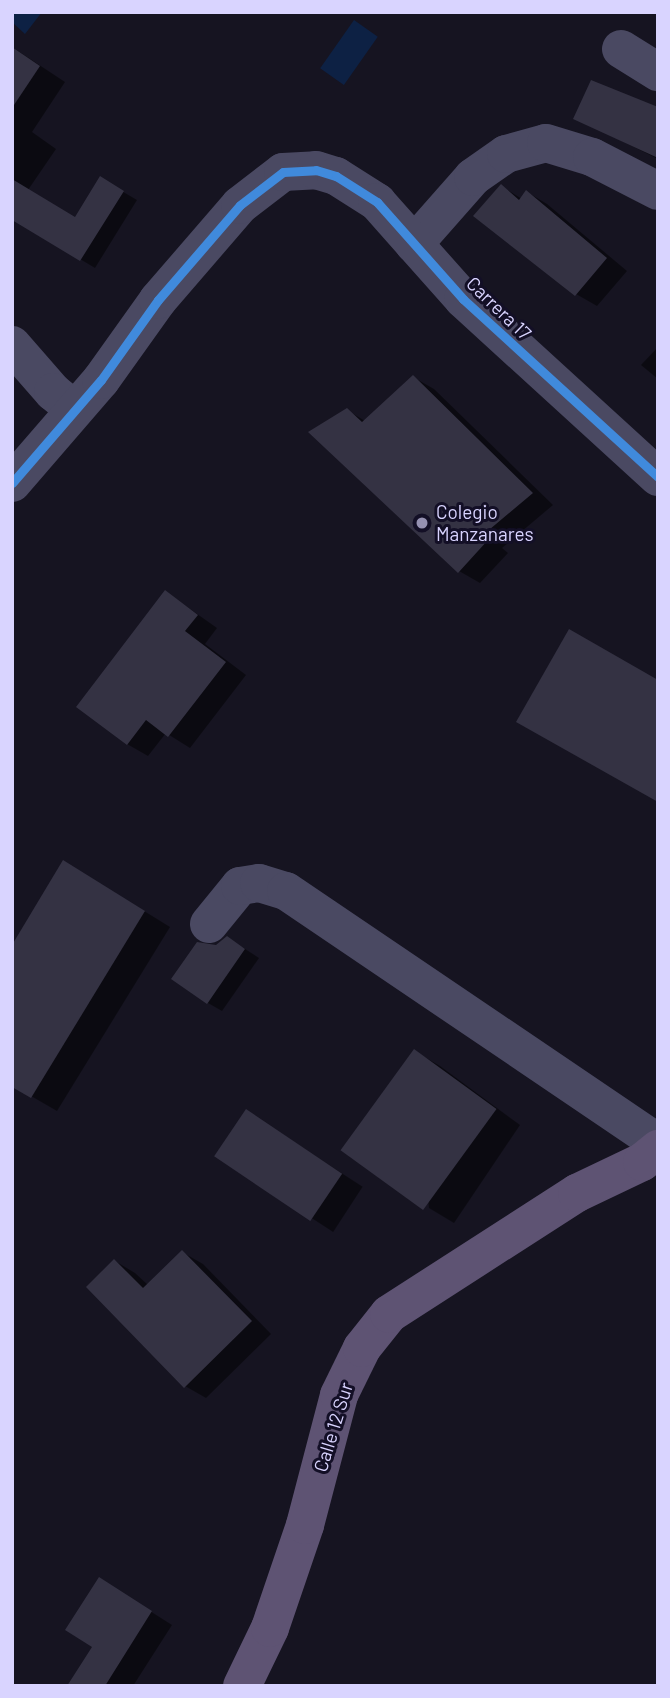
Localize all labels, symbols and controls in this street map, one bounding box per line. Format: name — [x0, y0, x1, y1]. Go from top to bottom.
street label: Carrera 17 — [462, 272, 536, 344]
place label: Colegio Manzanares — [436, 501, 534, 545]
marker: Colegio Manzanares — [414, 515, 430, 531]
street label: Calle 12 Sur — [309, 1379, 357, 1475]

